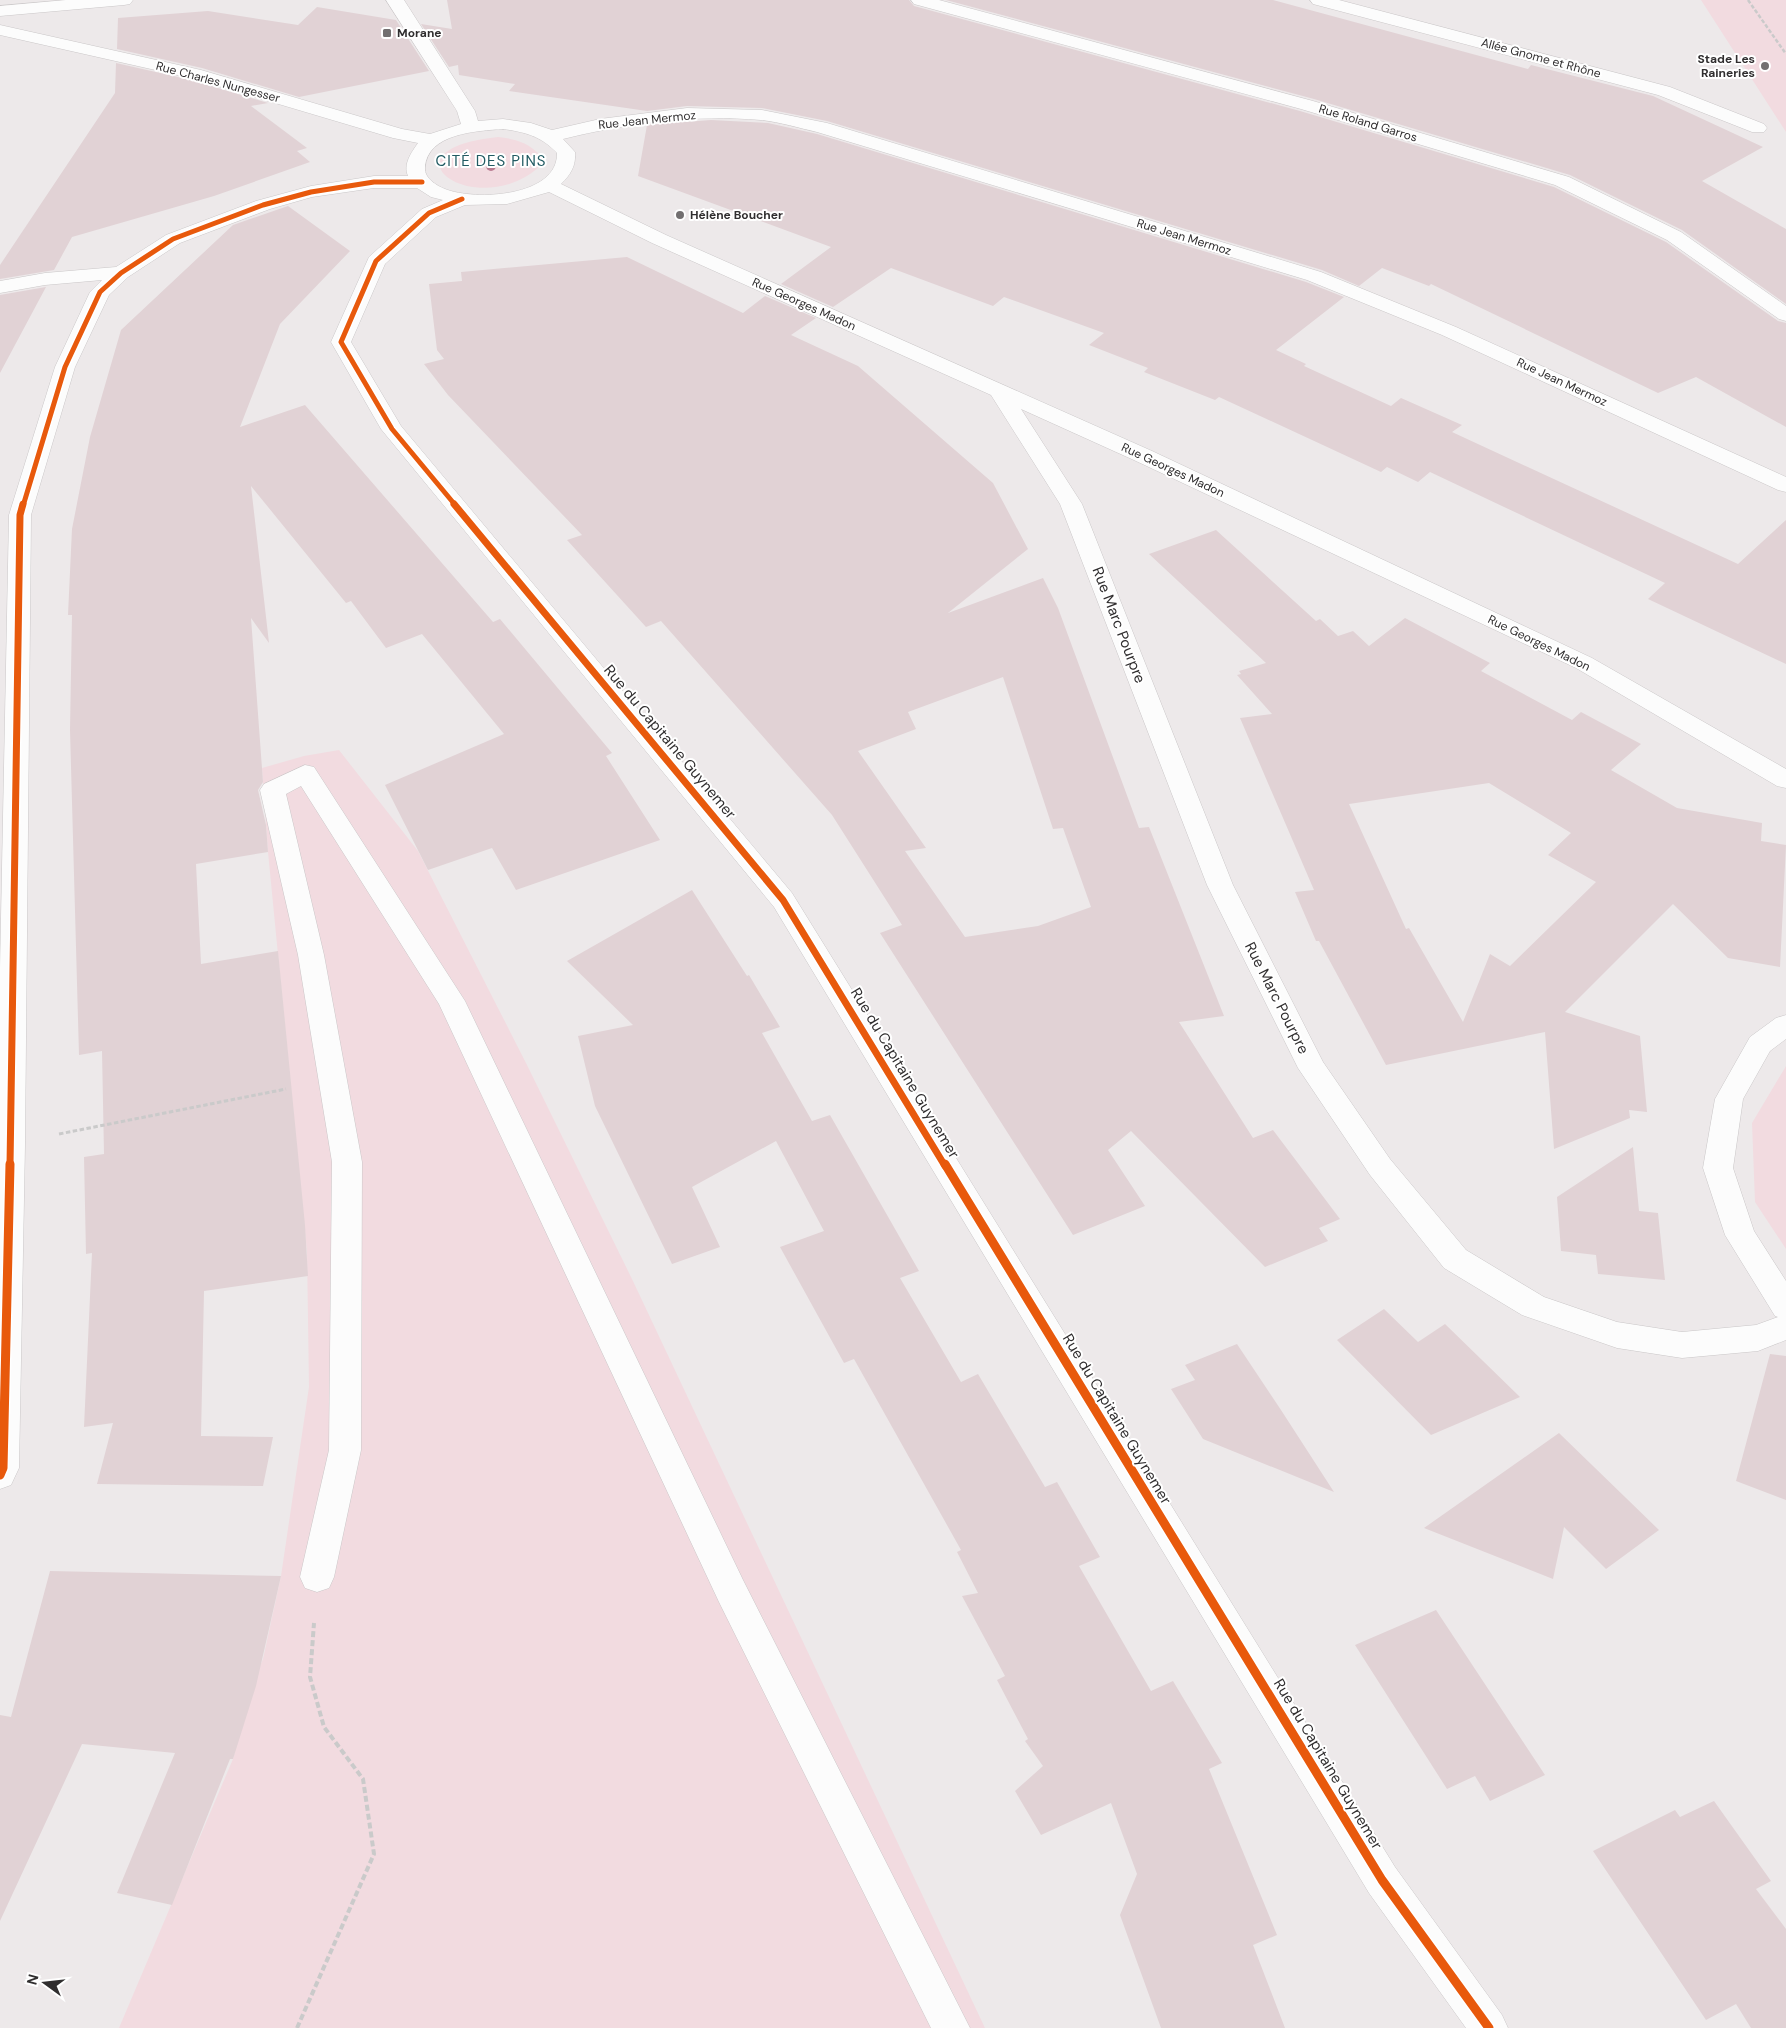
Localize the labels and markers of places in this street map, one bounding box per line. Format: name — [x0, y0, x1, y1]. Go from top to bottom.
place label: Morane — [397, 25, 442, 41]
marker: Morane — [381, 27, 393, 39]
place label: Stade Les Raineries — [1698, 51, 1755, 81]
marker: Stade Les Raineries — [1759, 60, 1771, 72]
place label: Hélène Boucher — [690, 207, 783, 223]
marker: Hélène Boucher — [674, 209, 686, 221]

